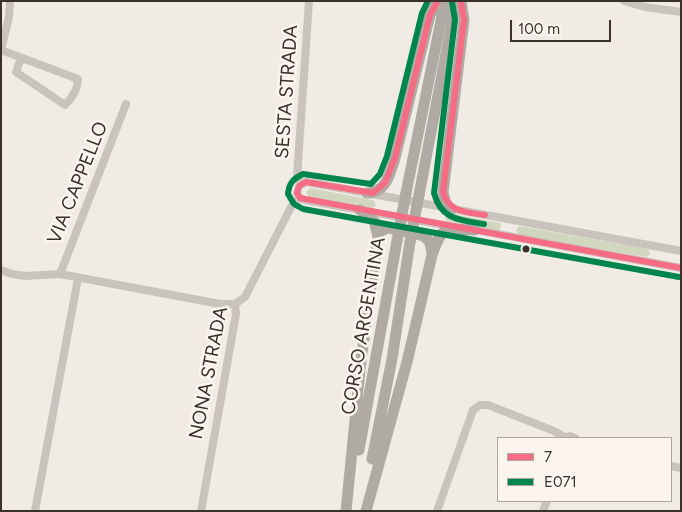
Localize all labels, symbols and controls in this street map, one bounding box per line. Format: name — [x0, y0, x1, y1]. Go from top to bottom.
scale bar — [512, 10, 613, 42]
text: 100 m — [518, 20, 560, 38]
street label: SESTA STRADA — [271, 24, 303, 160]
street label: VIA CAPPELLO — [43, 119, 113, 247]
street label: CORSO ARGENTINA — [337, 235, 391, 417]
unlabelled marker — [521, 244, 531, 254]
street label: NONA STRADA — [185, 305, 233, 441]
legend — [497, 437, 672, 502]
text: 7 — [544, 448, 552, 466]
text: E071 — [544, 473, 577, 491]

